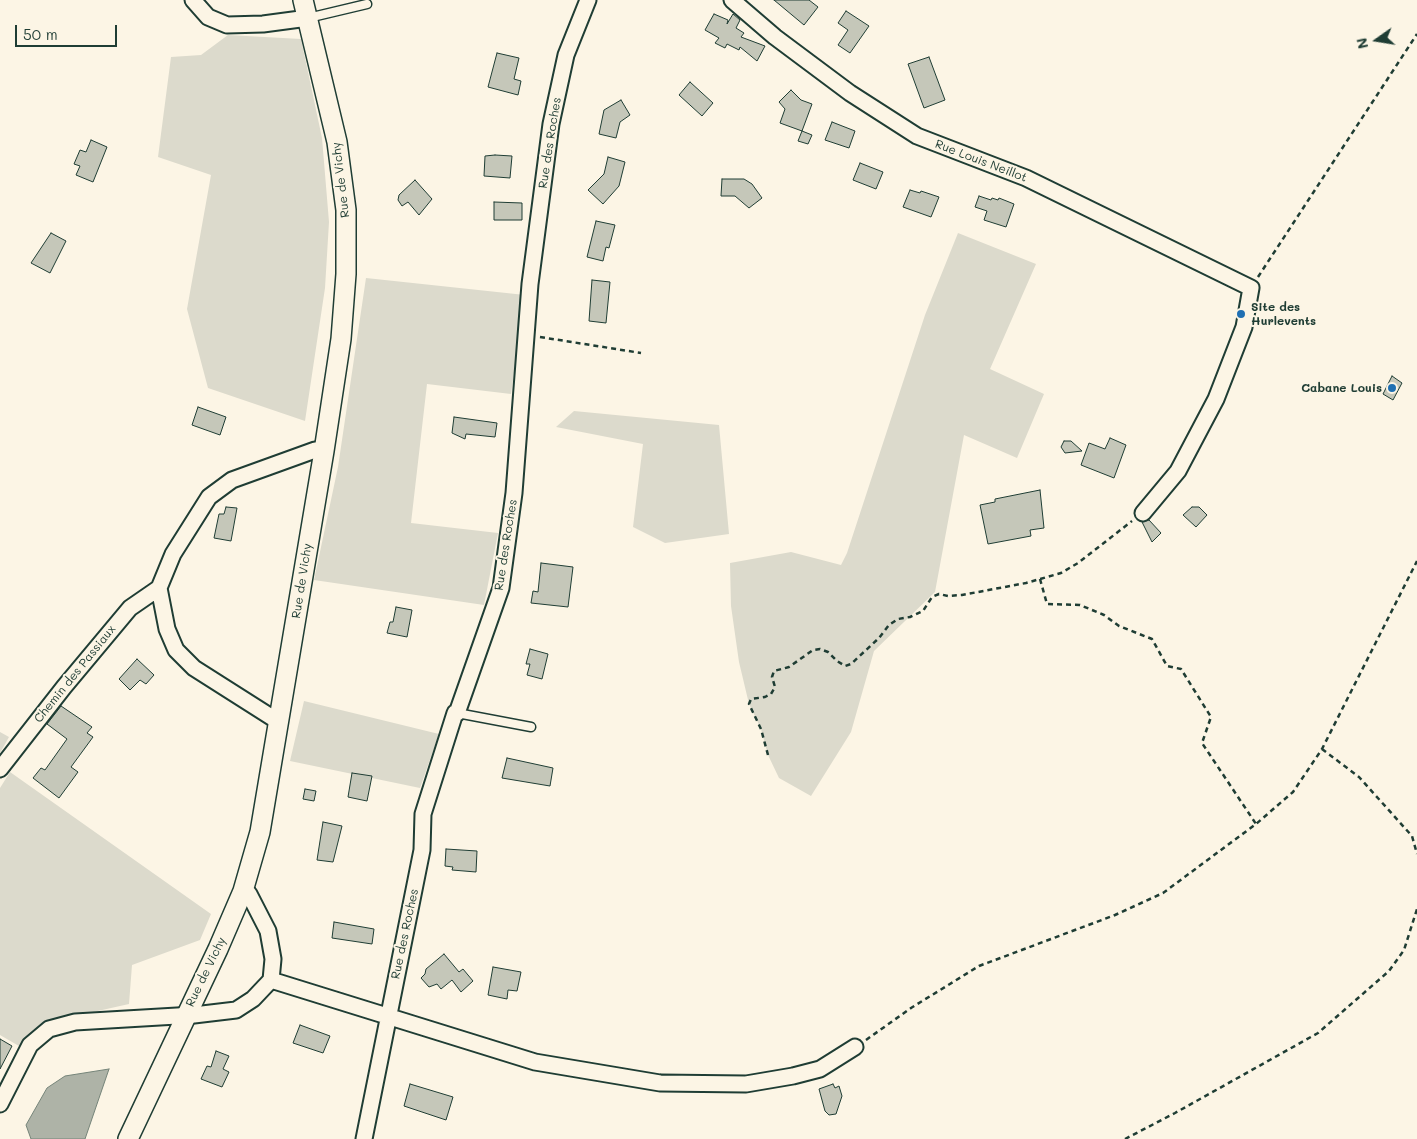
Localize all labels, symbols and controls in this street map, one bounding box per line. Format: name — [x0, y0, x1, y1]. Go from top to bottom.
scale bar — [18, 15, 120, 47]
north arrow — [1352, 15, 1402, 65]
text: 50 m — [23, 24, 58, 44]
text: N — [1351, 36, 1372, 51]
street label: Rue des Roches — [536, 96, 564, 190]
street label: Rue Louis Neillot — [933, 137, 1029, 185]
street label: Rue de Vichy — [329, 141, 353, 219]
place label: Site des Hurlevents — [1251, 300, 1316, 328]
marker: Site des Hurlevents — [1235, 308, 1247, 320]
place label: Cabane Louis — [1301, 381, 1382, 395]
marker: Cabane Louis — [1386, 382, 1398, 394]
street label: Rue des Roches — [492, 498, 520, 592]
street label: Rue de Vichy — [289, 542, 315, 620]
street label: Chemin des Passiaux — [31, 622, 119, 726]
street label: Rue des Roches — [388, 887, 422, 981]
street label: Rue de Vichy — [183, 935, 229, 1009]

